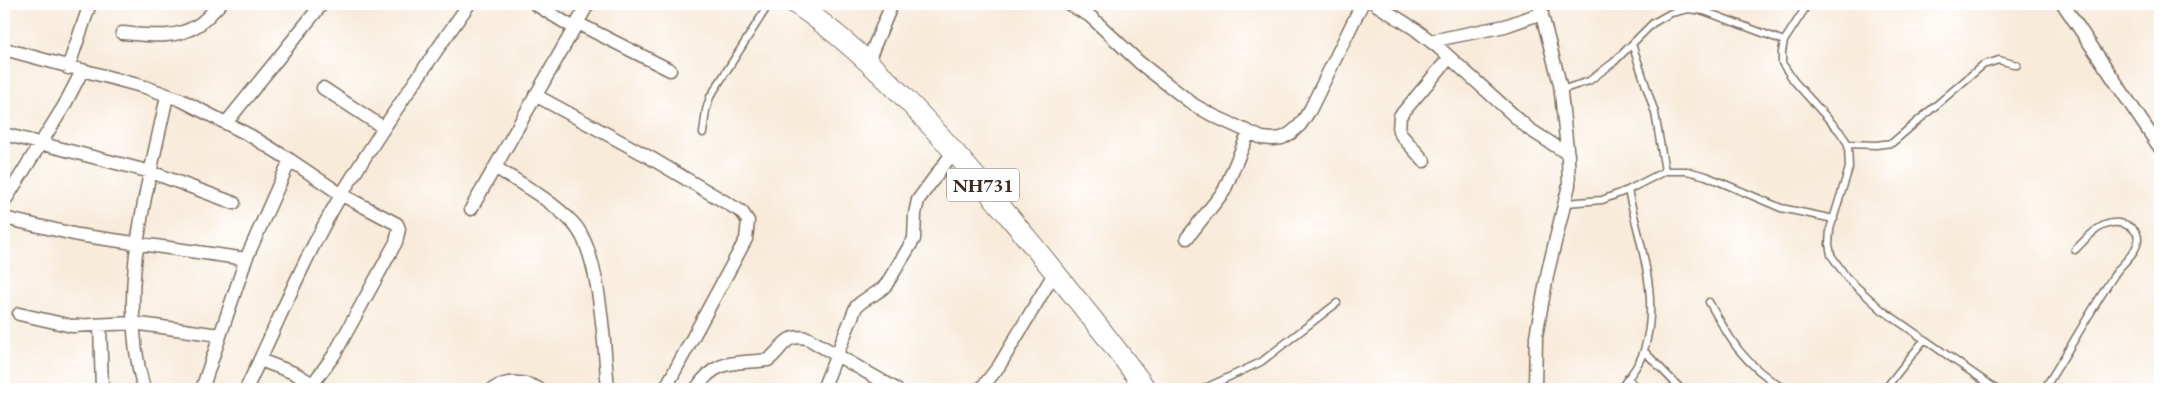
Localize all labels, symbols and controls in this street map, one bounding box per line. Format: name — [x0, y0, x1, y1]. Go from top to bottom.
road number: NH731 — [947, 168, 1019, 202]

